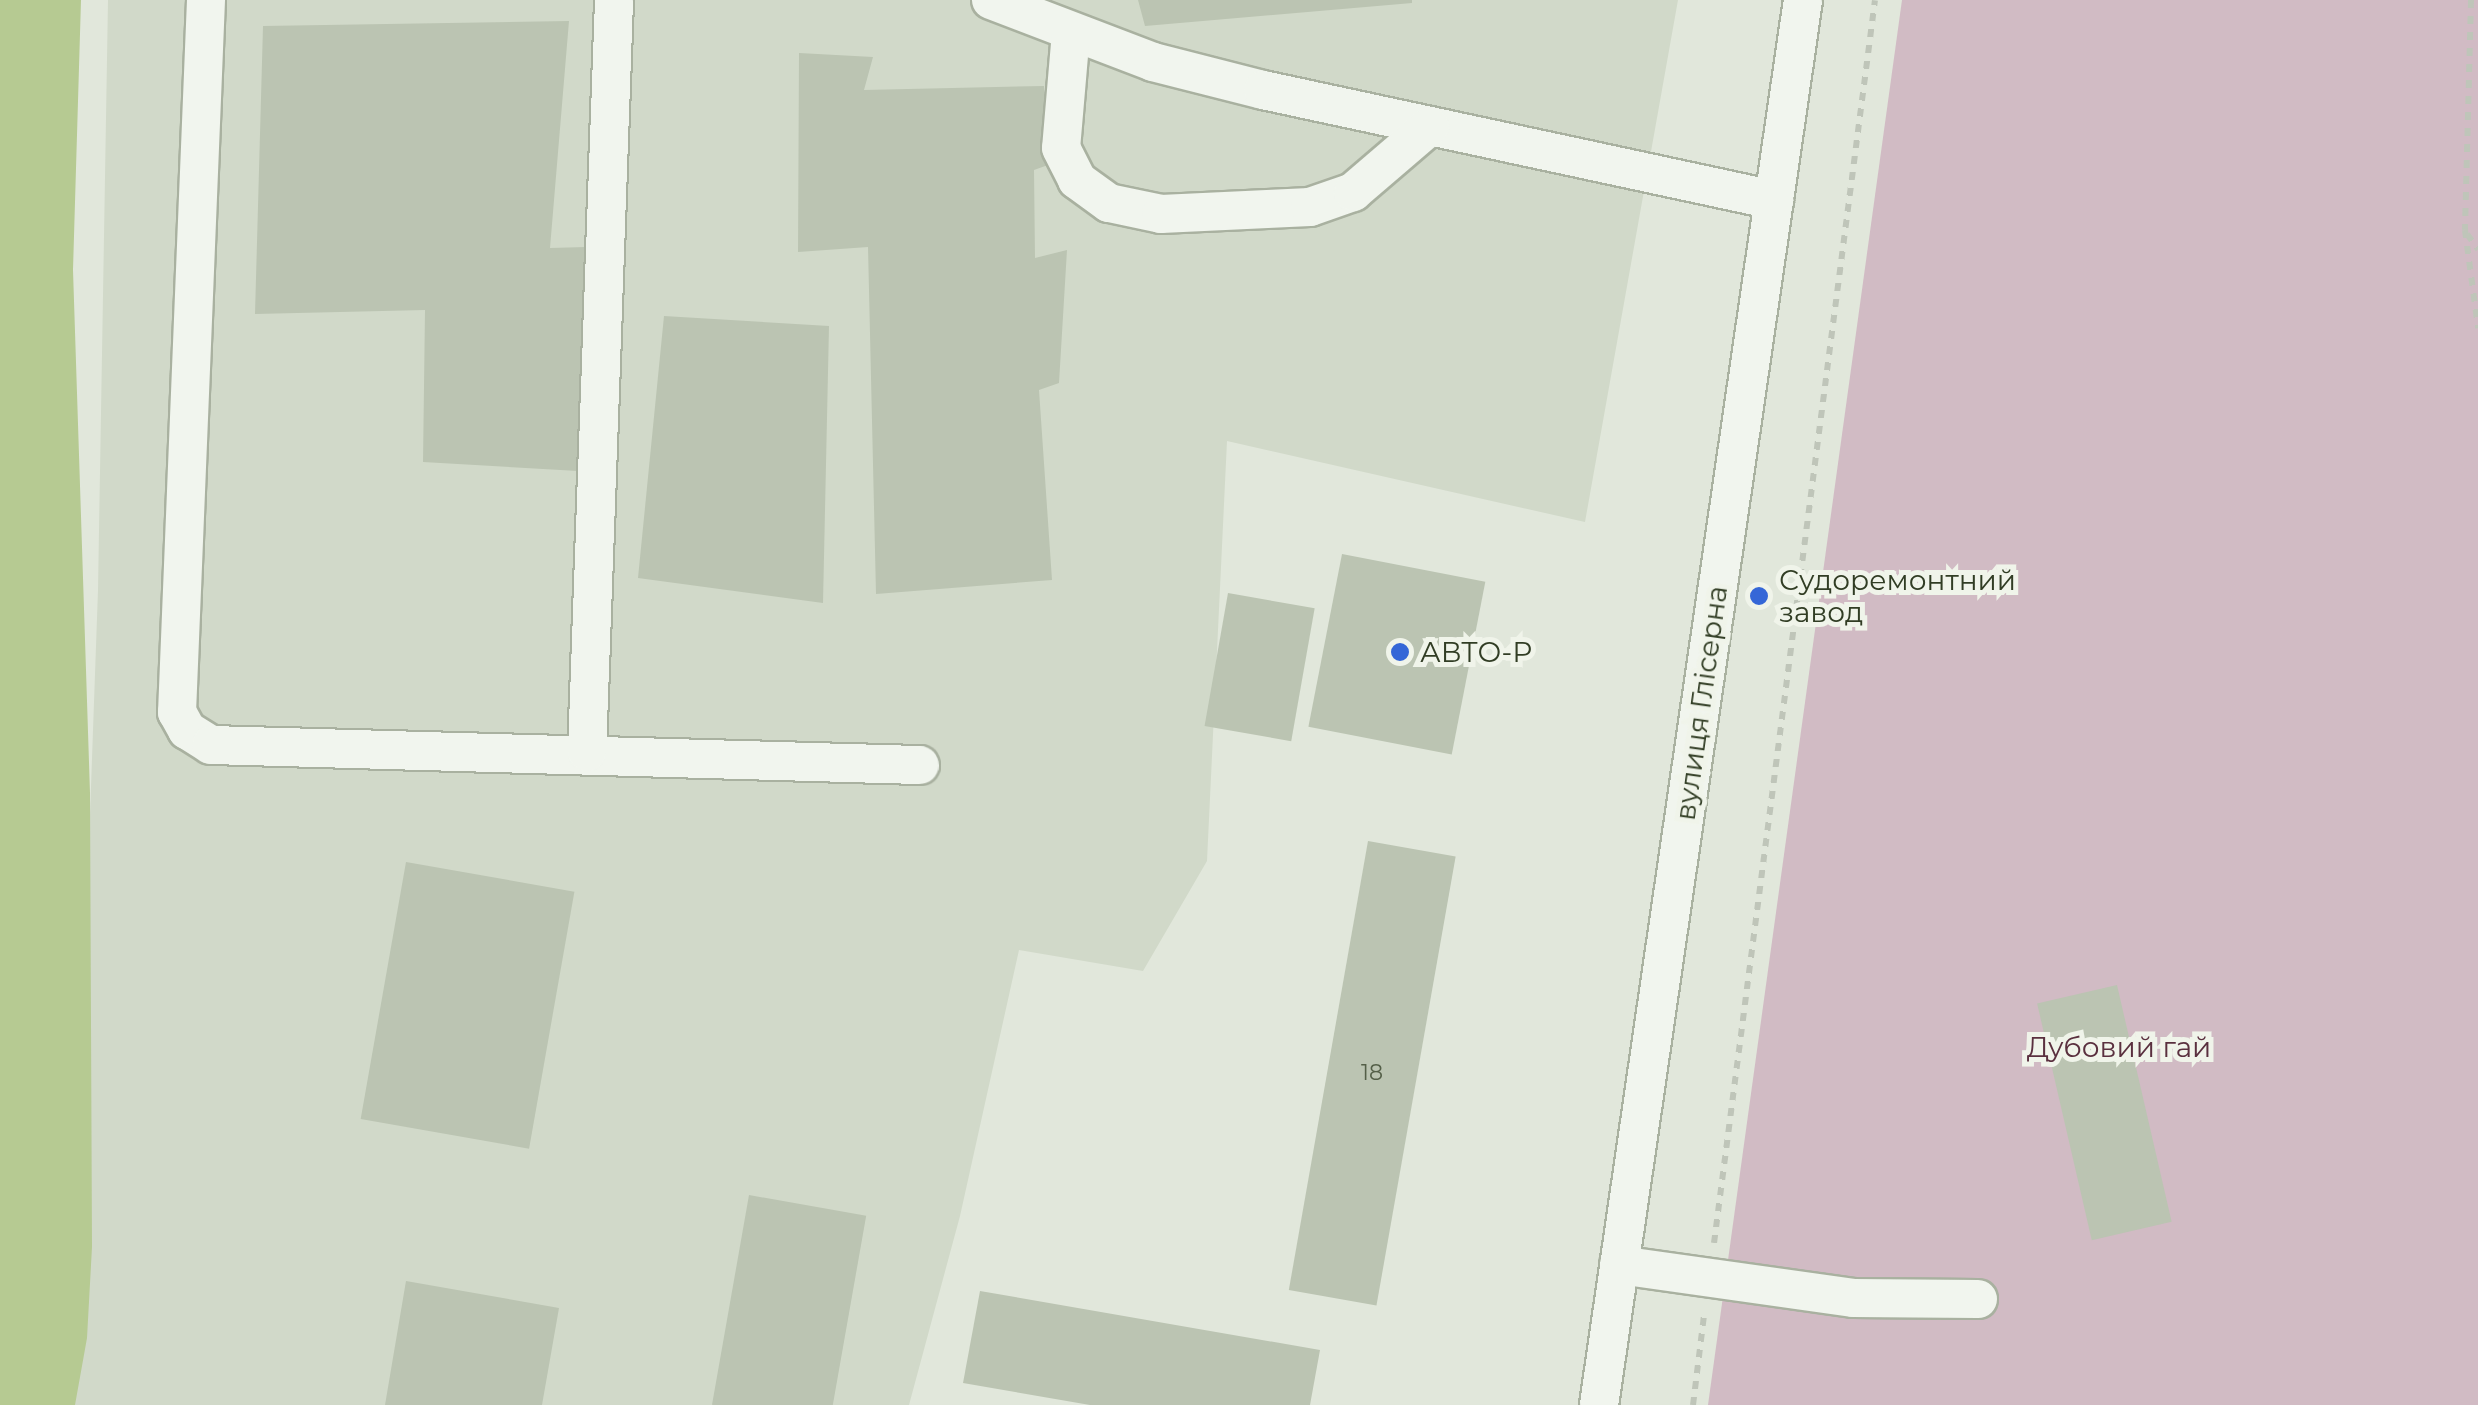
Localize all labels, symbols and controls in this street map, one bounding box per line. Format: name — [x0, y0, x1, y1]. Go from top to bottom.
place label: Судоремонтний завод — [1779, 563, 2016, 629]
street label: вулиця Глісерна — [1668, 584, 1734, 822]
marker: Судоремонтний завод — [1748, 585, 1770, 607]
place label: АВТО-Р — [1420, 635, 1532, 669]
marker: АВТО-Р — [1389, 641, 1411, 663]
park label: Дубовий гай — [2027, 1030, 2211, 1064]
house number: 18 — [1361, 1060, 1383, 1086]

